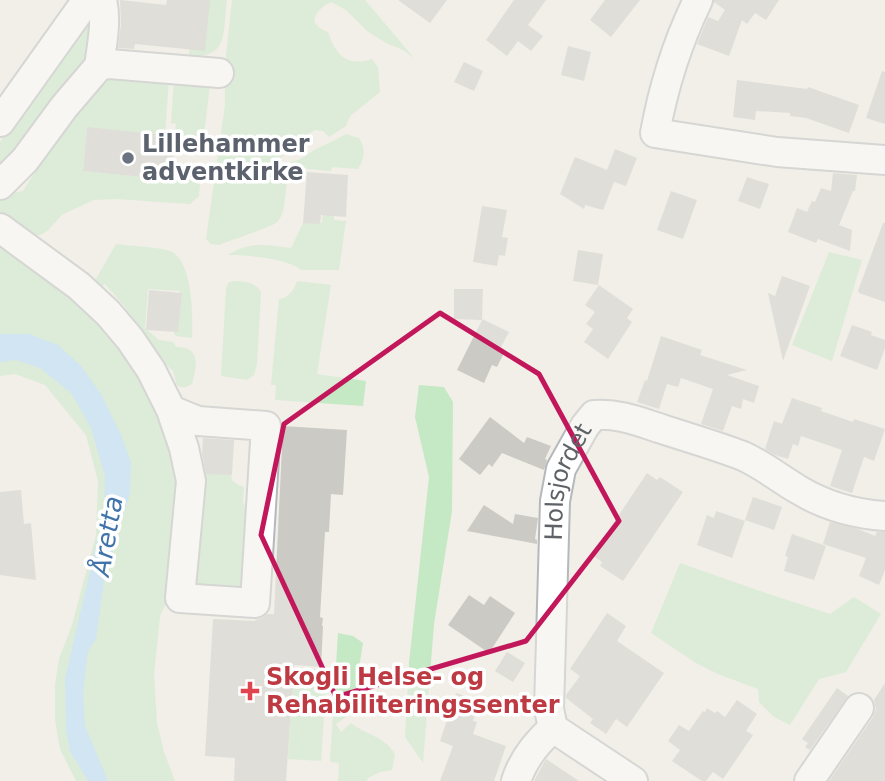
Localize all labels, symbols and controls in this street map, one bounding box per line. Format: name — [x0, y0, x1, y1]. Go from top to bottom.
place label: Lillehammer adventkirke — [142, 130, 310, 186]
marker: Lillehammer adventkirke — [120, 150, 136, 166]
street label: Holsjordet — [540, 418, 598, 541]
water label: Åretta — [84, 493, 129, 580]
place label: Skogli Helse- og Rehabiliteringssenter — [266, 663, 560, 719]
marker: Skogli Helse- og Rehabiliteringssenter — [240, 681, 260, 701]

